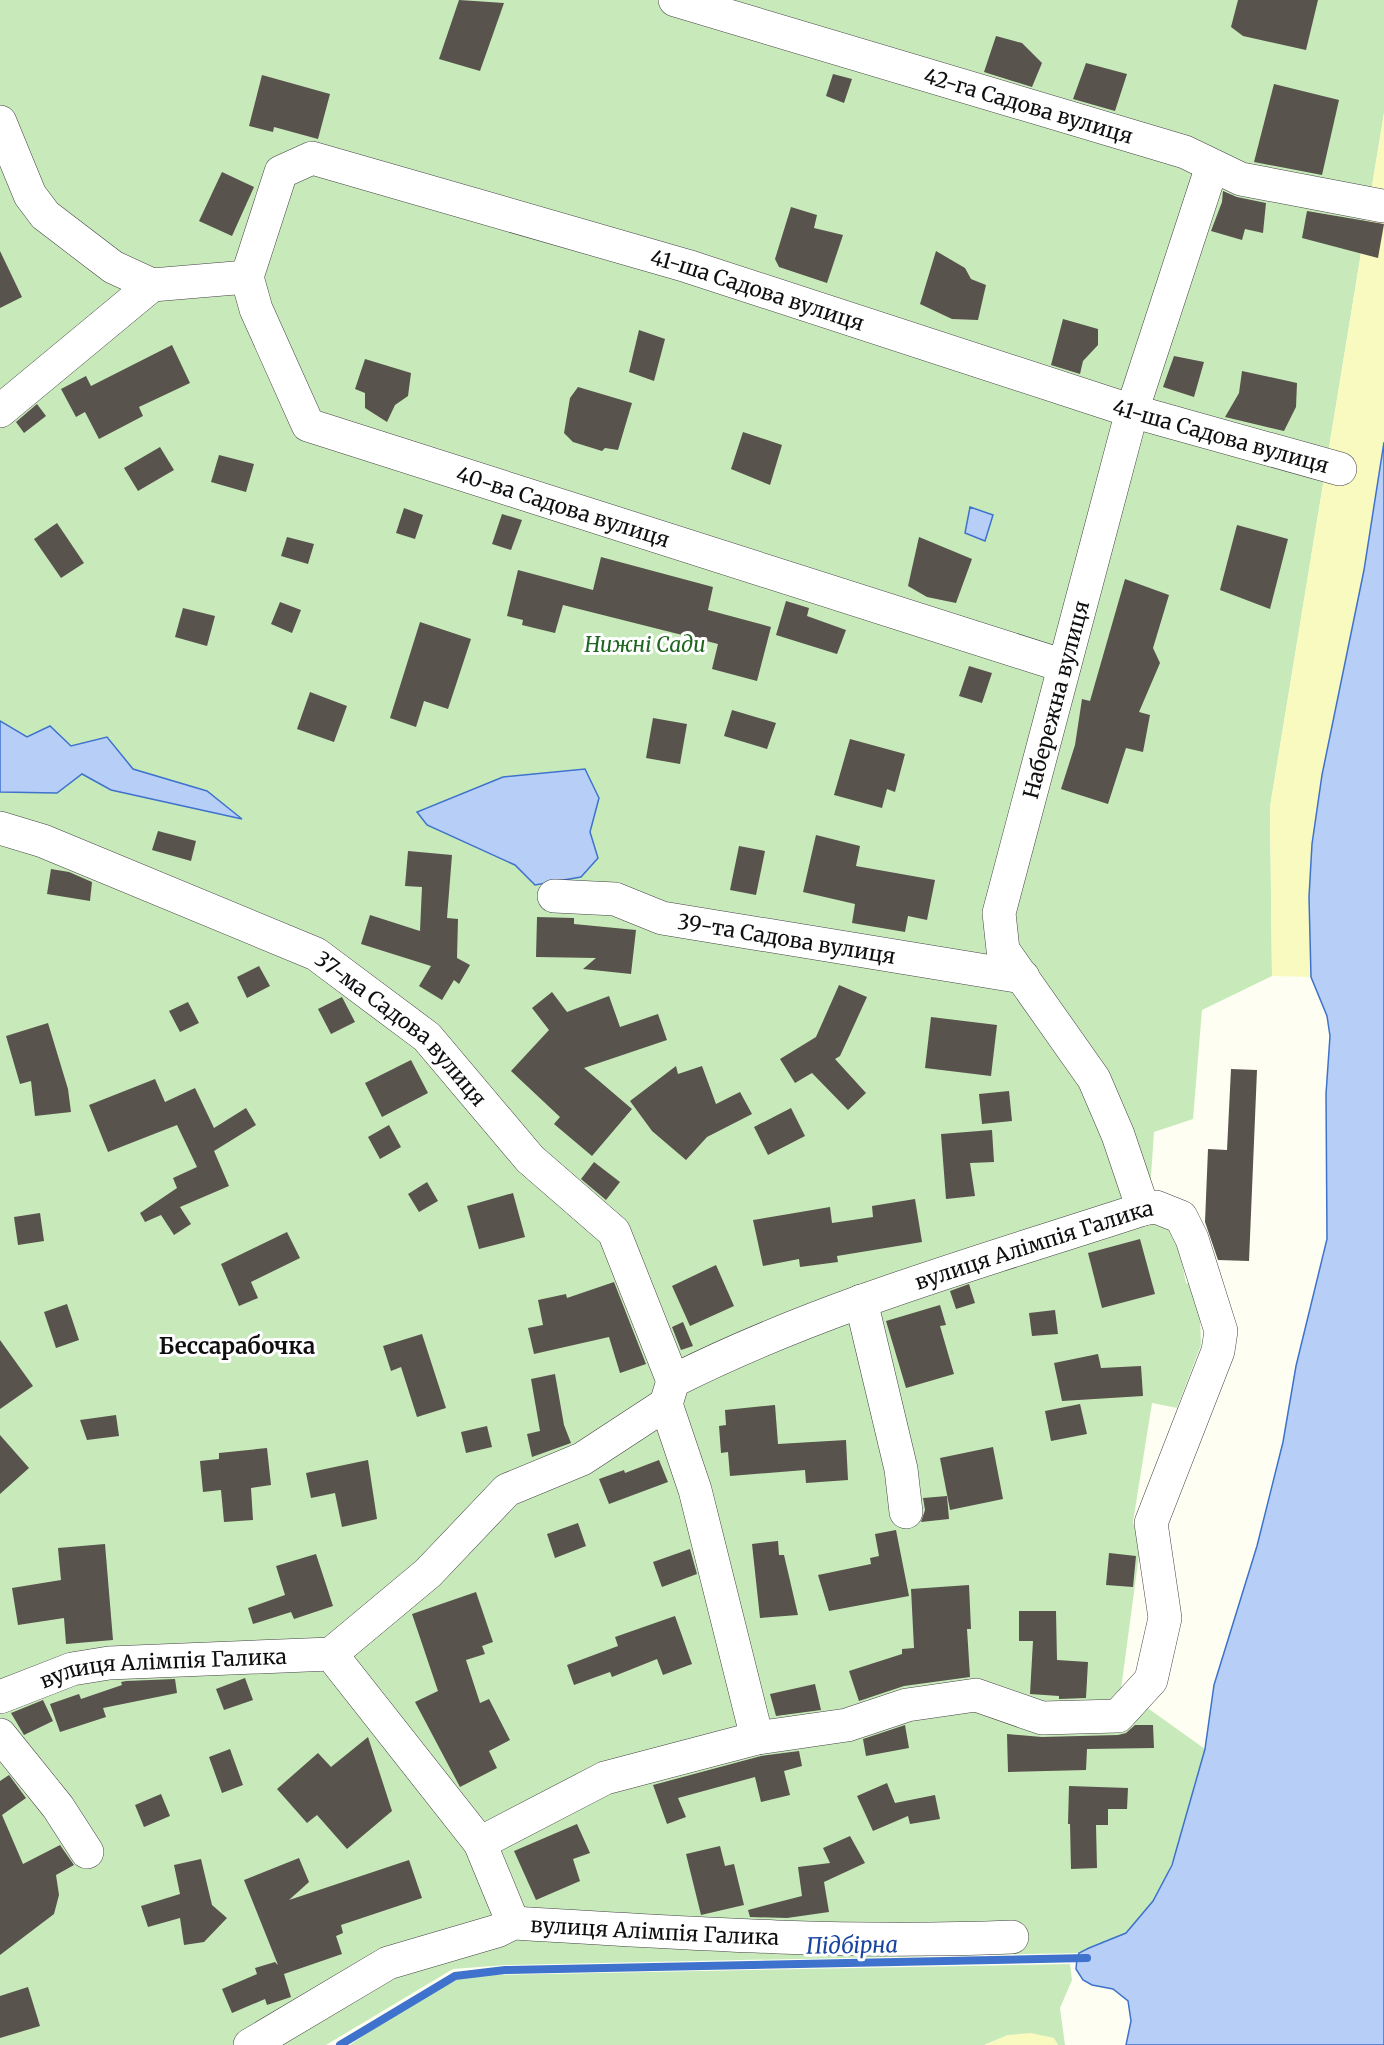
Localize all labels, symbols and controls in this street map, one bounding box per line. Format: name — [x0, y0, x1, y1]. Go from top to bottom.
street label: 42-га Садова вулиця — [921, 61, 1136, 149]
street label: 41-ша Садова вулиця — [648, 243, 868, 336]
street label: 41-ша Садова вулиця — [1110, 392, 1332, 479]
street label: 40-ва Садова вулиця — [453, 460, 673, 553]
street label: Набережна вулиця — [1016, 598, 1095, 801]
park label: Нижні Сади — [584, 631, 706, 658]
street label: 39-та Садова вулиця — [676, 907, 898, 969]
street label: 37-ма Садова вулиця — [310, 945, 493, 1111]
street label: вулиця Алімпія Галика — [911, 1194, 1155, 1295]
district label: Бессарабочка — [159, 1332, 315, 1360]
street label: вулиця Алімпія Галика — [36, 1642, 287, 1694]
street label: вулиця Алімпія Галика — [530, 1911, 780, 1950]
water label: Підбірна — [806, 1930, 898, 1960]

